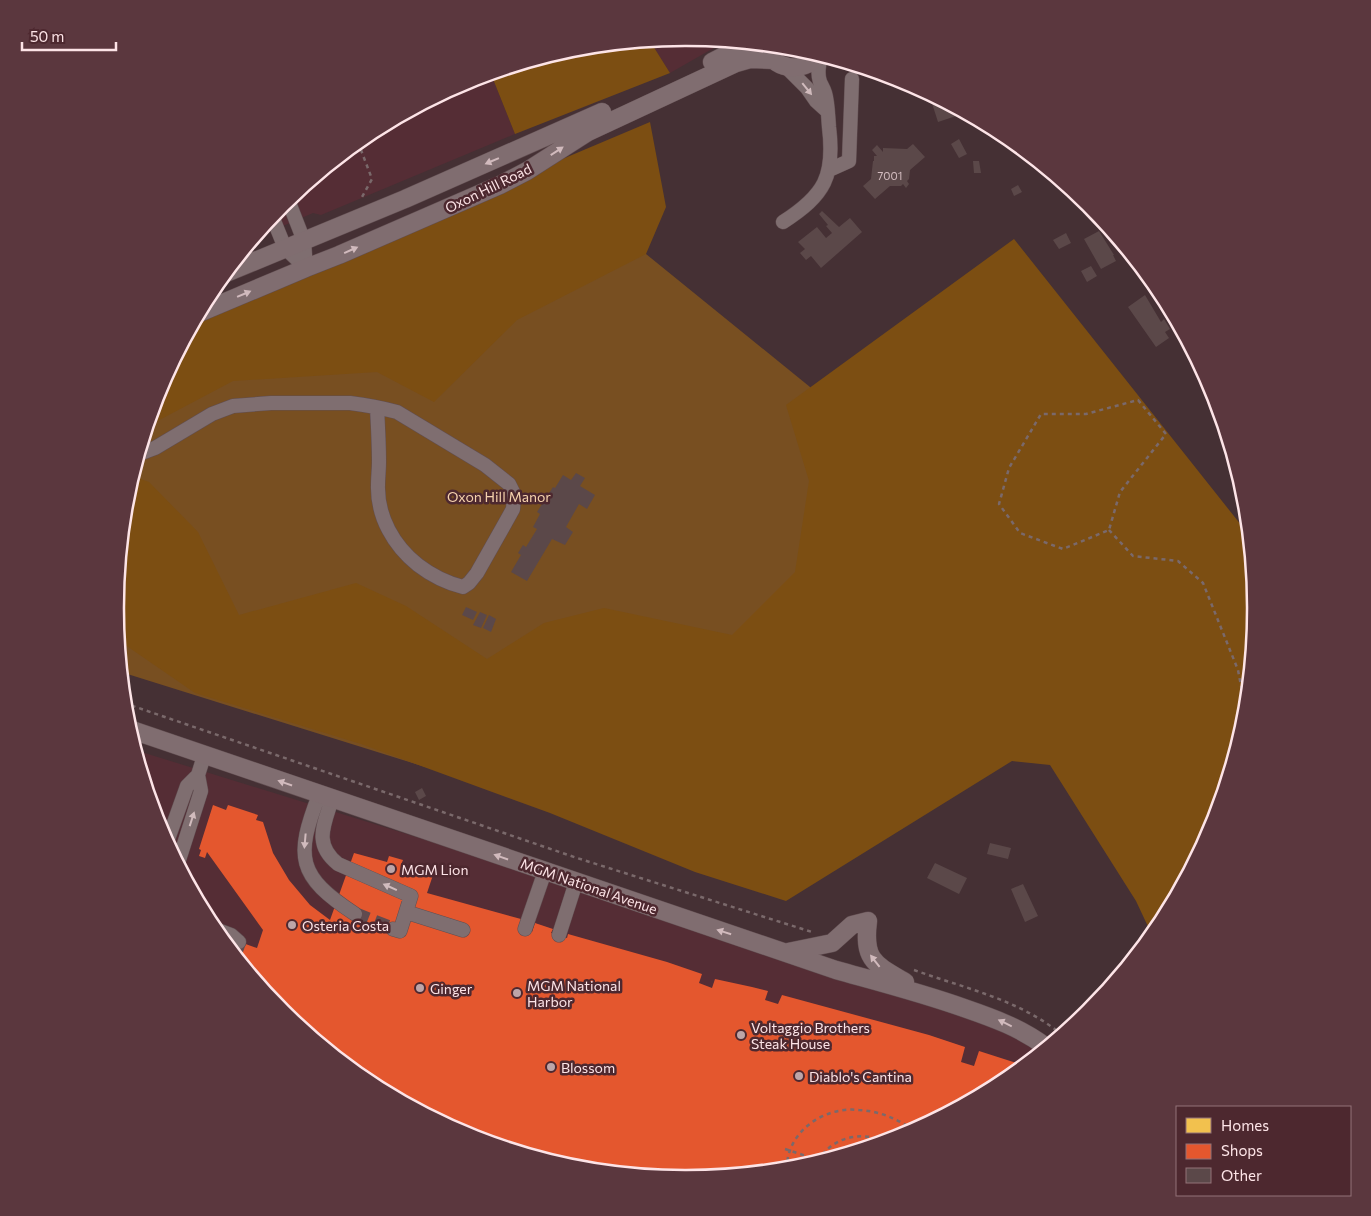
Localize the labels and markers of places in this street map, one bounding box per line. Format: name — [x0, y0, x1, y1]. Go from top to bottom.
place label: MGM Lion — [401, 861, 469, 878]
marker: MGM Lion — [385, 863, 397, 875]
place label: Osteria Costa — [302, 917, 389, 934]
marker: Osteria Costa — [286, 919, 298, 931]
place label: MGM National Harbor — [527, 977, 621, 1010]
place label: Ginger — [430, 980, 473, 997]
marker: Ginger — [414, 982, 426, 994]
marker: MGM National Harbor — [511, 987, 523, 999]
place label: Voltaggio Brothers Steak House — [751, 1019, 870, 1052]
marker: Voltaggio Brothers Steak House — [735, 1029, 747, 1041]
place label: Blossom — [561, 1059, 615, 1076]
marker: Blossom — [545, 1061, 557, 1073]
place label: Diablo's Cantina — [809, 1068, 912, 1085]
marker: Diablo's Cantina — [793, 1070, 805, 1082]

